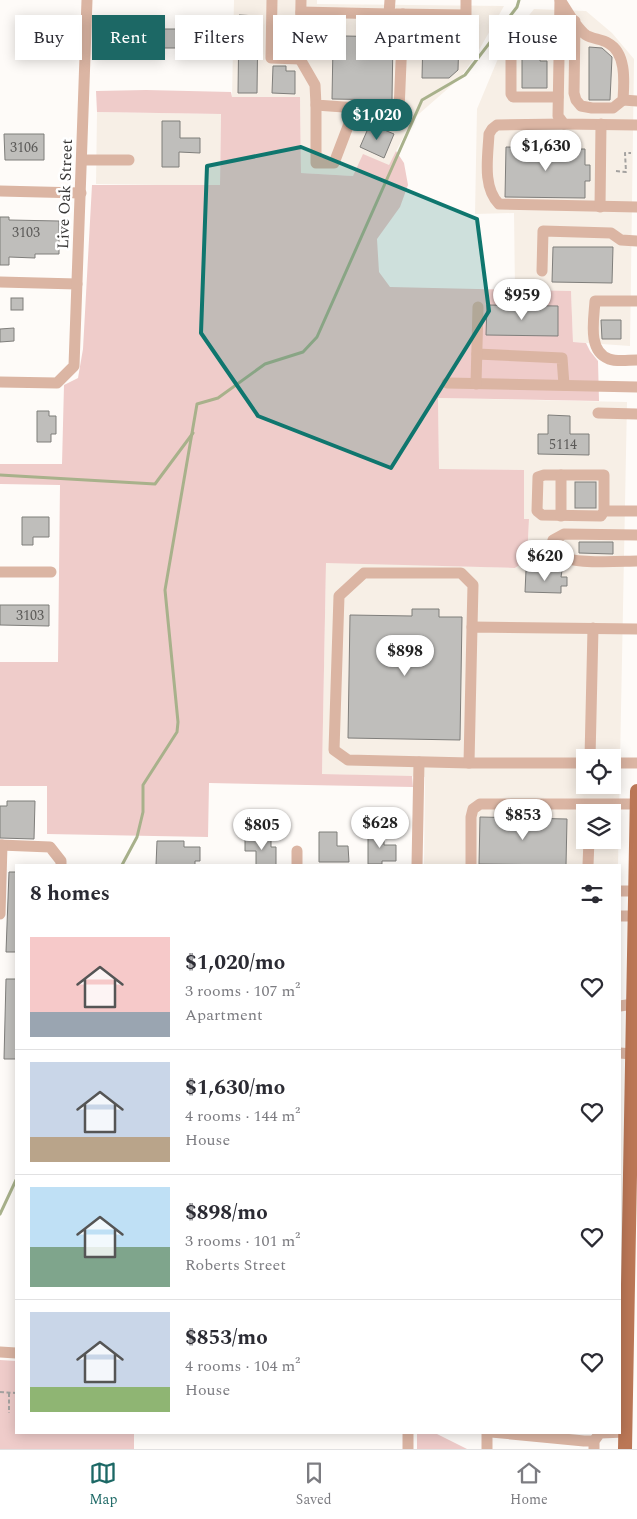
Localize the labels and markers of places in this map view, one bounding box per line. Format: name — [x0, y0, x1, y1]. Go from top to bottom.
pin: $1,020 — [336, 98, 418, 141]
pin: $1,630 — [505, 130, 587, 172]
pin: $959 — [492, 278, 552, 321]
pin: $620 — [515, 540, 575, 582]
pin: $898 — [375, 634, 435, 677]
pin: $853 — [493, 798, 553, 841]
pin: $628 — [350, 806, 410, 849]
pin: $805 — [232, 808, 292, 851]

